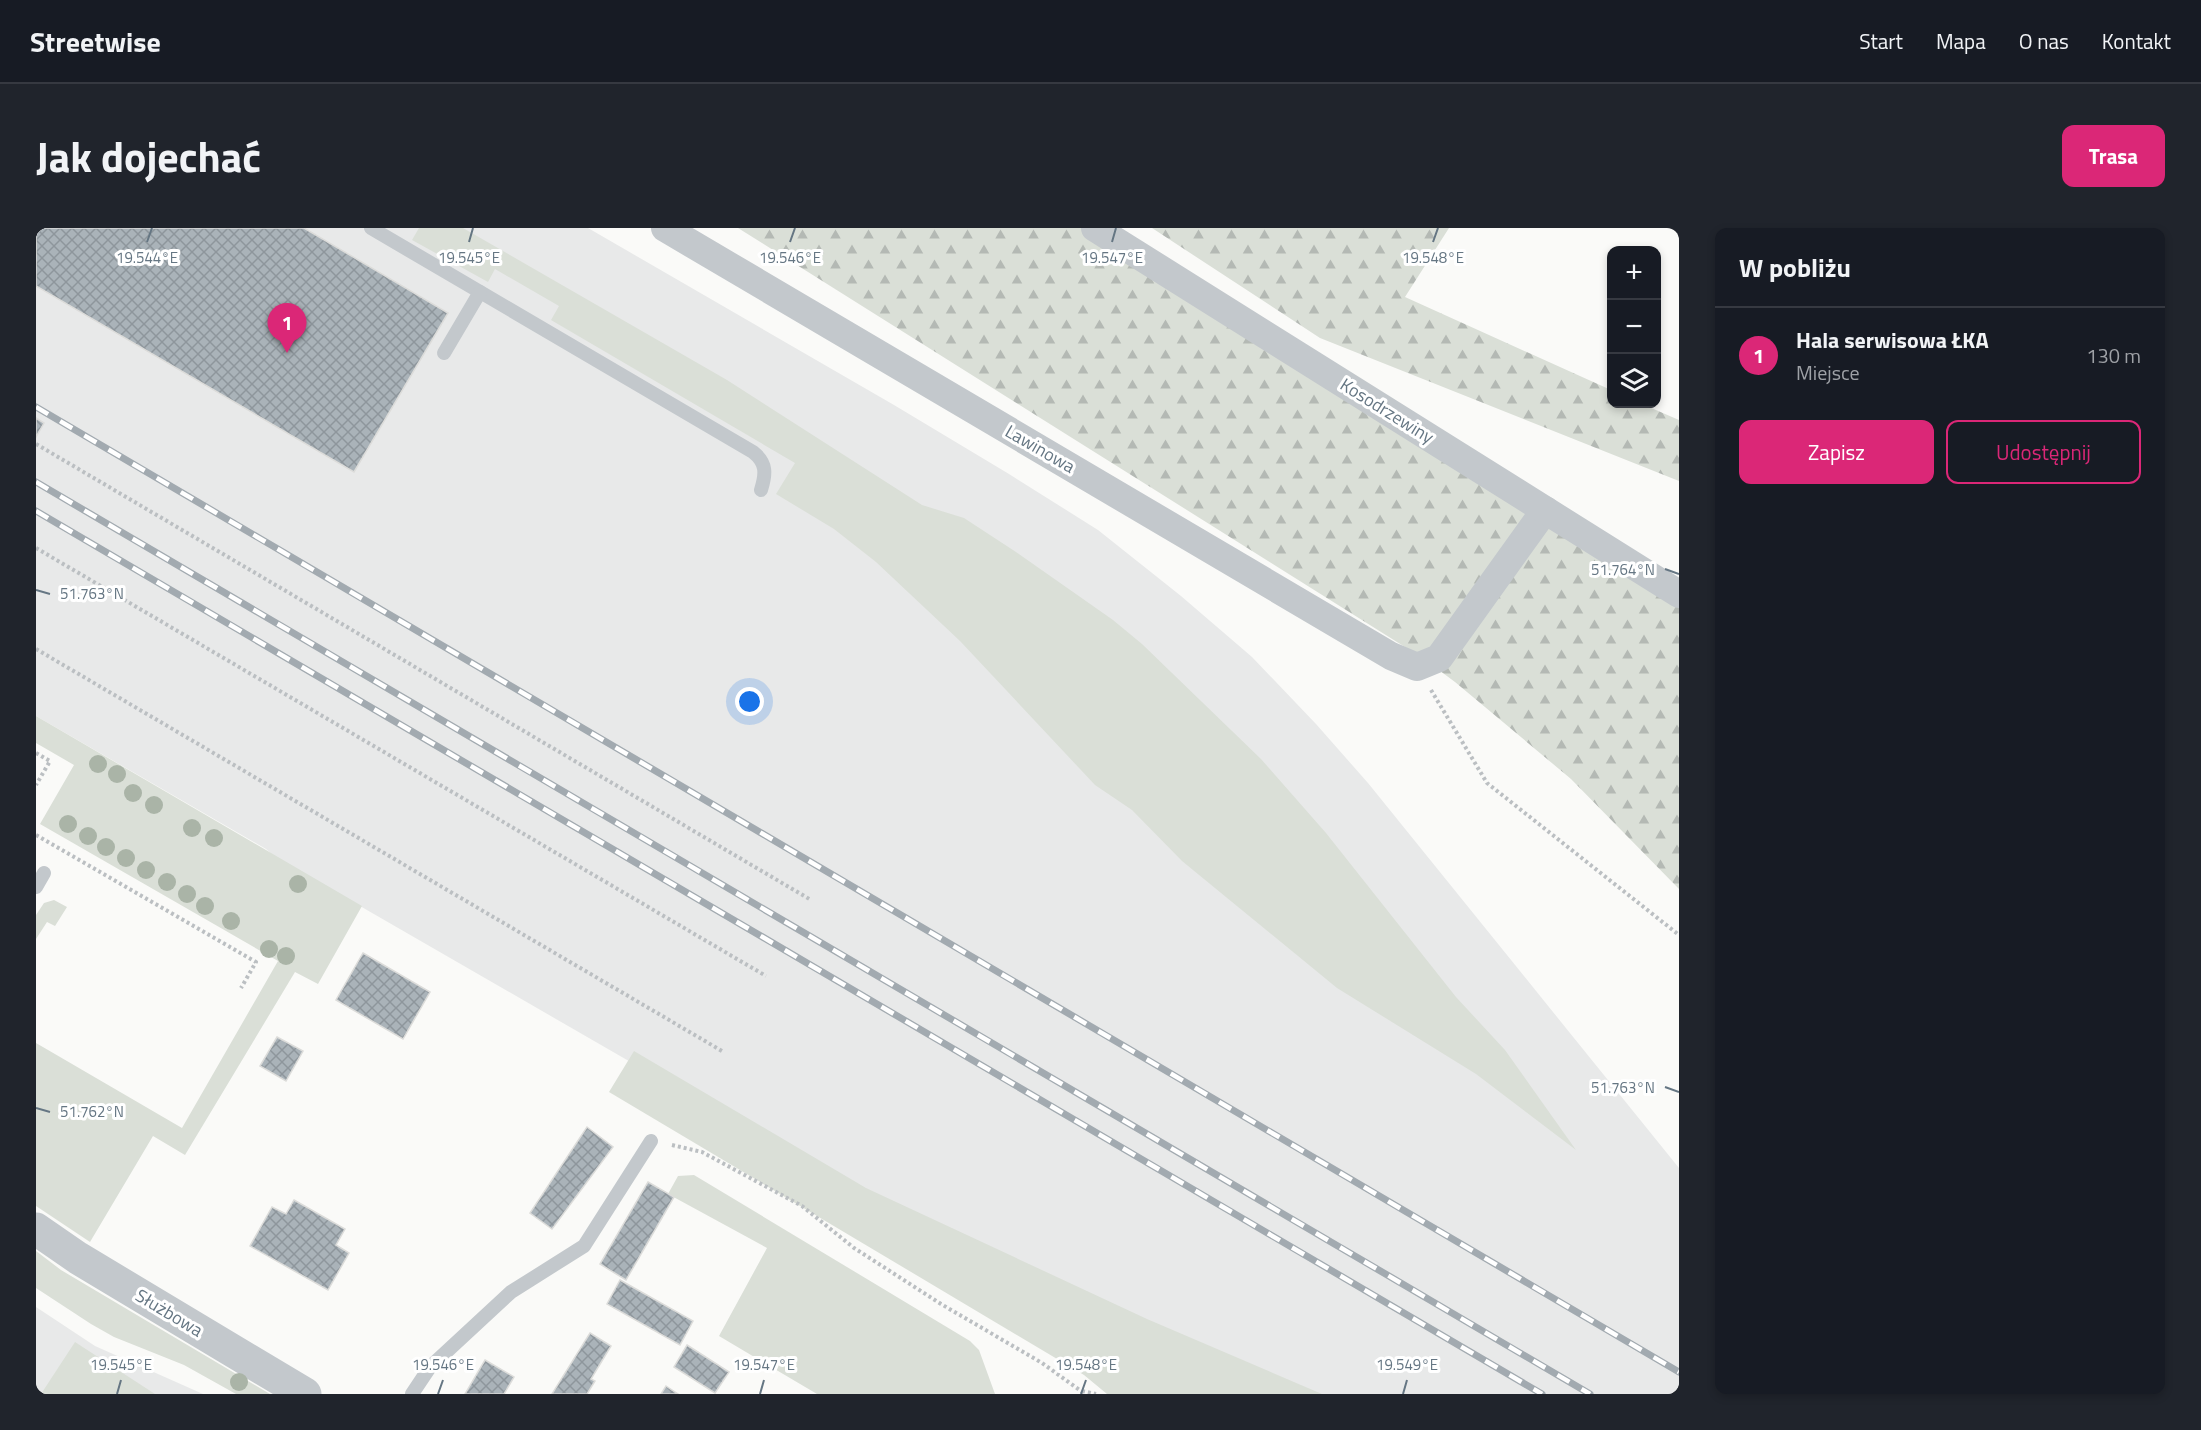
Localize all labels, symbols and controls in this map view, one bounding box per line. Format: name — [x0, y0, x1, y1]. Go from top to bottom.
text: Streetwise — [30, 20, 161, 63]
text: Start — [1859, 25, 1903, 57]
text: Mapa — [1936, 25, 1986, 57]
text: O nas — [2019, 25, 2069, 57]
text: Kontakt — [2102, 25, 2171, 57]
text: Jak dojechać — [36, 124, 261, 188]
button: Trasa — [2062, 125, 2165, 187]
text: 19.544°E — [116, 246, 178, 269]
text: 19.545°E — [438, 246, 500, 269]
text: 19.546°E — [759, 246, 821, 269]
text: 19.547°E — [1081, 246, 1143, 269]
text: 19.548°E — [1402, 246, 1464, 269]
map controls — [1607, 246, 1661, 408]
button: + — [1607, 246, 1661, 300]
text: W pobliżu — [1739, 248, 1851, 287]
button: − — [1607, 300, 1661, 354]
pin: 1 — [268, 304, 306, 353]
text: Hala serwisowa ŁKA — [1796, 323, 1989, 357]
text: 1 — [1753, 340, 1764, 371]
text: 130 m — [2086, 340, 2141, 371]
button: layers — [1607, 354, 1661, 408]
text: Miejsce — [1796, 357, 1860, 388]
street label: Kosodrzewiny — [1335, 371, 1440, 450]
street label: Lawinowa — [1000, 418, 1080, 480]
button: Zapisz — [1739, 420, 1934, 484]
button: Udostępnij — [1946, 420, 2141, 484]
text: 51.764°N — [1591, 558, 1655, 581]
text: 51.763°N — [60, 582, 124, 605]
your location — [735, 687, 764, 716]
text: 51.763°N — [1591, 1076, 1655, 1099]
text: 51.762°N — [60, 1100, 124, 1123]
street label: Służbowa — [130, 1282, 208, 1343]
text: 19.545°E — [90, 1353, 152, 1376]
text: 19.546°E — [412, 1353, 474, 1376]
text: 19.547°E — [733, 1353, 795, 1376]
text: 19.548°E — [1055, 1353, 1117, 1376]
text: 19.549°E — [1376, 1353, 1438, 1376]

